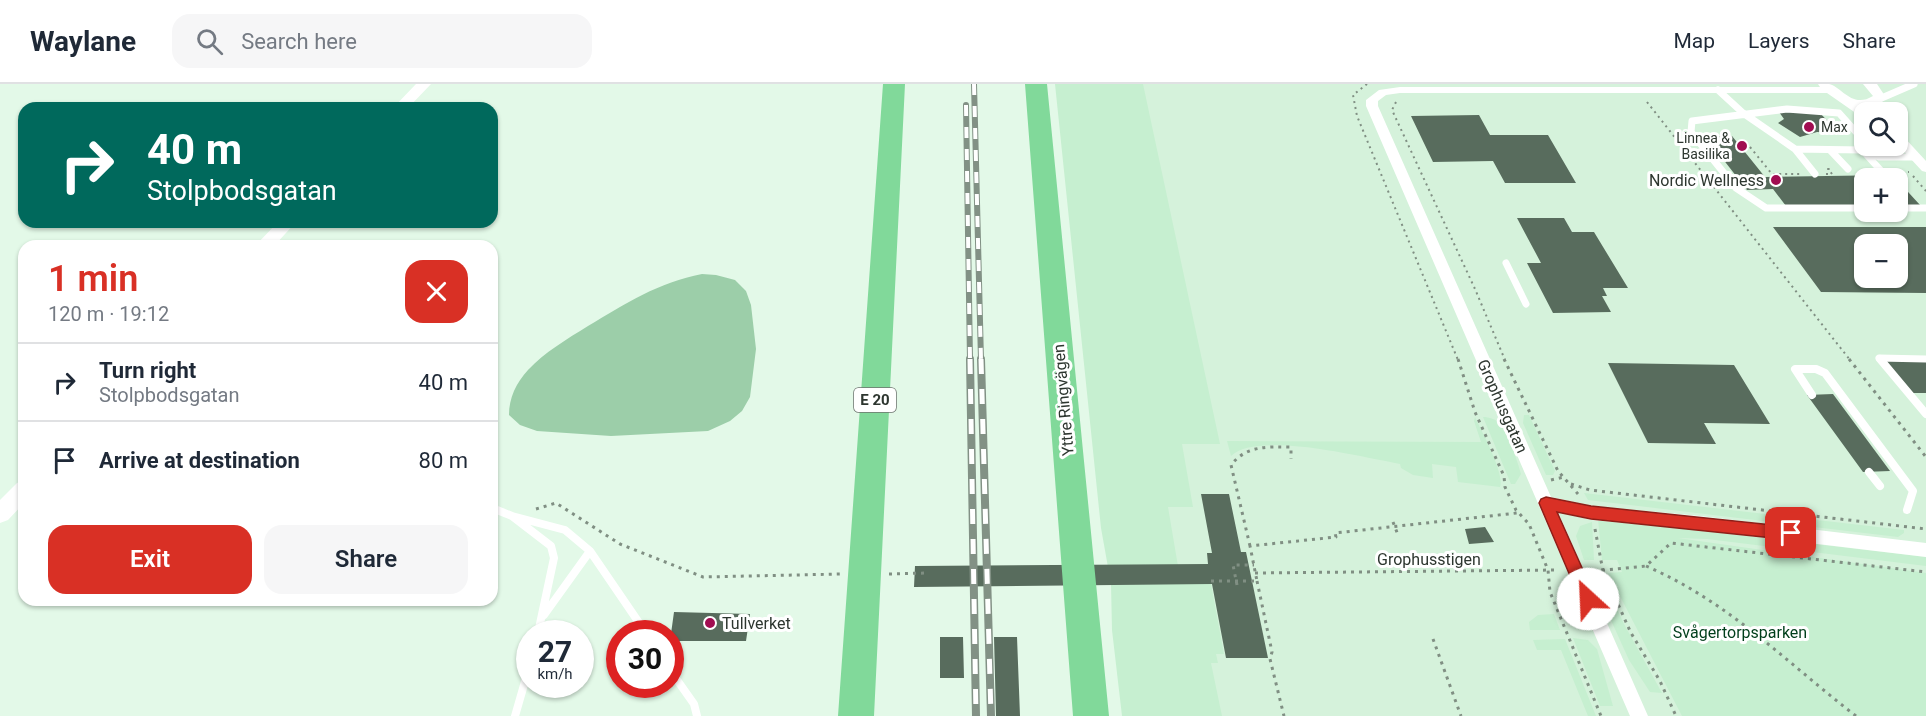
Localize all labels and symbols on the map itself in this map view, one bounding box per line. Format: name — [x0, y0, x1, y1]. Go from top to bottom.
place label: Max — [1821, 119, 1848, 135]
marker: Max — [1802, 120, 1816, 134]
place label: Linnea & Basilika — [1676, 130, 1730, 162]
marker: Linnea & Basilika — [1735, 139, 1749, 153]
place label: Nordic Wellness — [1649, 171, 1764, 190]
marker: Nordic Wellness — [1769, 173, 1783, 187]
street label: Yttre Ringvägen — [1049, 343, 1078, 456]
street label: Grophusgatan — [1473, 356, 1532, 456]
road number: E 20 — [854, 388, 896, 412]
pin — [1765, 507, 1816, 558]
street label: Grophusstigen — [1377, 550, 1481, 569]
position arrow — [1556, 567, 1620, 631]
place label: Tullverket — [722, 614, 791, 633]
marker: Tullverket — [703, 616, 717, 630]
speed limit sign: 30 — [606, 620, 684, 698]
park label: Svågertorpsparken — [1673, 623, 1807, 642]

